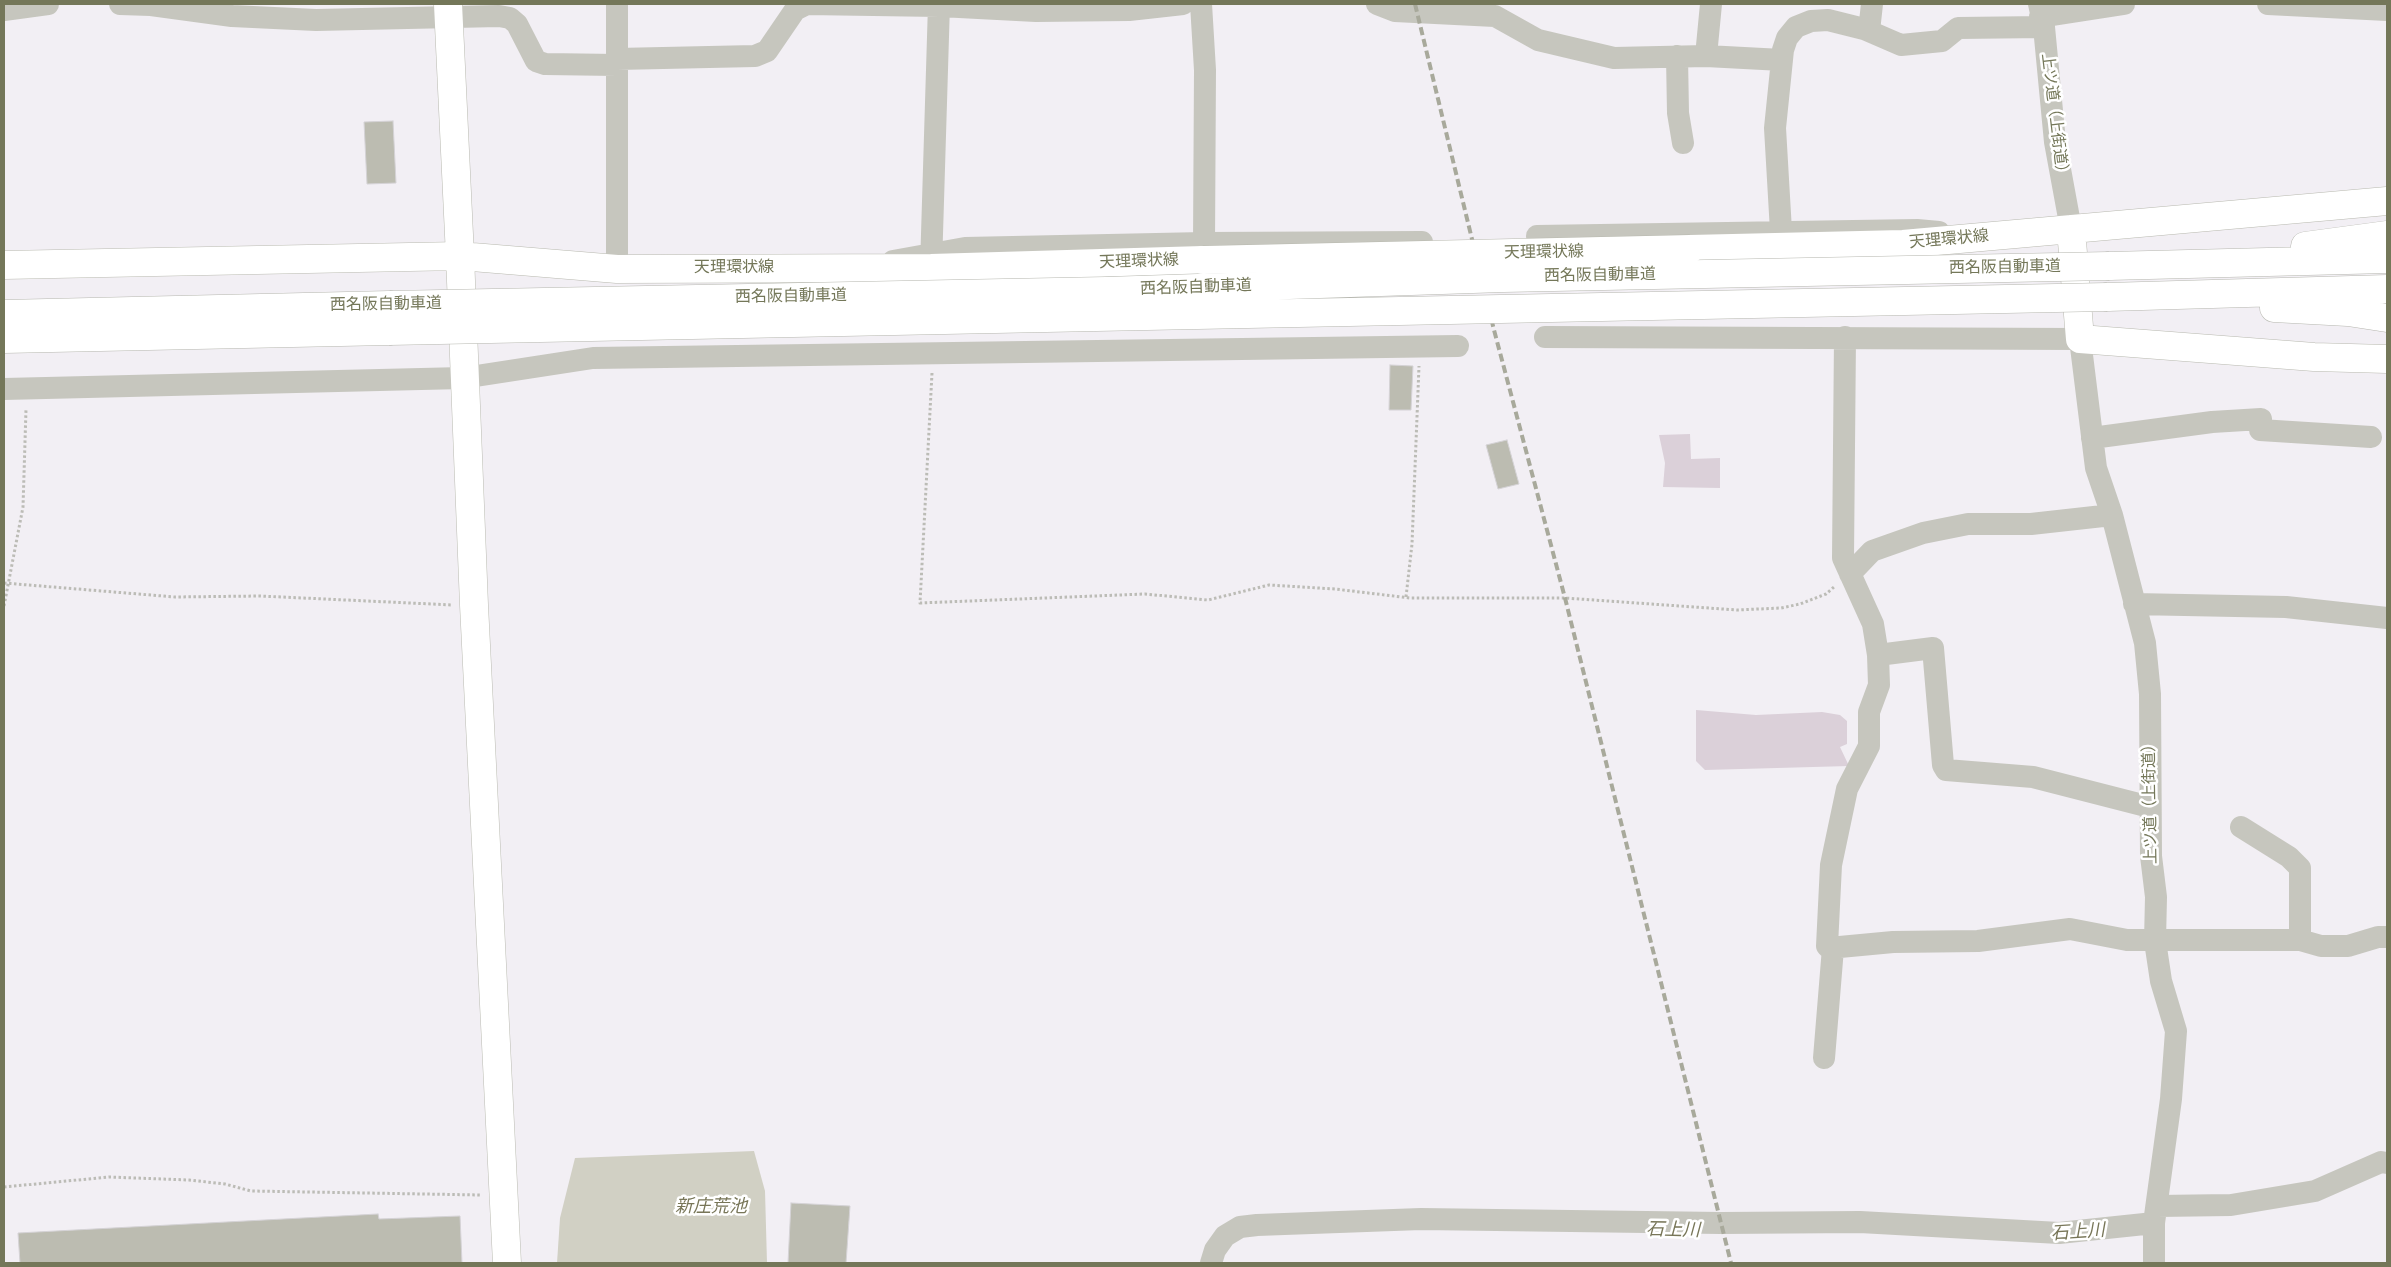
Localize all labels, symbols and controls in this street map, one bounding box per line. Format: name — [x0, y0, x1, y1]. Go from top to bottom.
street label: 上ツ道（上街道） — [2037, 52, 2071, 182]
street label: 天理環状線 — [1908, 227, 1990, 253]
street label: 天理環状線 — [1504, 243, 1584, 263]
street label: 天理環状線 — [1099, 251, 1179, 273]
street label: 西名阪自動車道 — [1949, 257, 2061, 279]
street label: 天理環状線 — [694, 258, 774, 278]
street label: 西名阪自動車道 — [1544, 265, 1656, 287]
street label: 西名阪自動車道 — [1140, 276, 1252, 300]
street label: 西名阪自動車道 — [735, 286, 847, 308]
street label: 西名阪自動車道 — [330, 294, 442, 316]
street label: 上ツ道（上街道） — [2140, 736, 2162, 864]
water label: 新庄荒池 — [675, 1197, 747, 1219]
water label: 石上川 — [1646, 1220, 1700, 1242]
water label: 石上川 — [2050, 1220, 2106, 1246]

